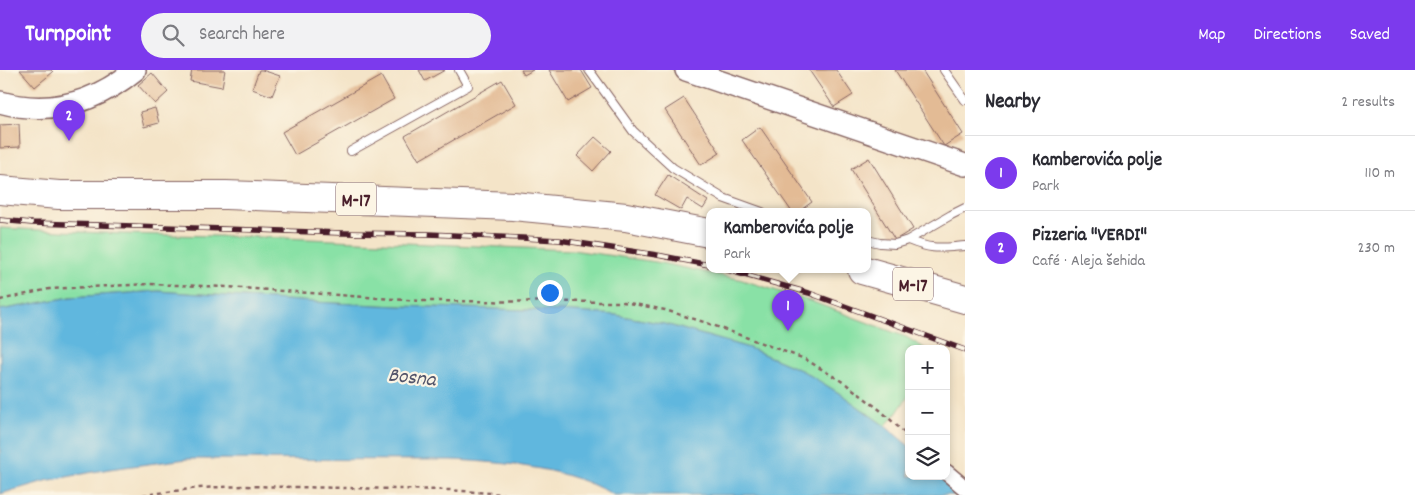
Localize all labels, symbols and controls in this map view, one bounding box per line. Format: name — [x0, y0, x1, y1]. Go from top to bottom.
search box — [141, 13, 491, 58]
text: Turnpoint — [25, 18, 111, 52]
icon: search — [159, 21, 187, 49]
text: Search here — [199, 22, 285, 49]
text: Map — [1198, 23, 1225, 48]
text: Directions — [1253, 23, 1322, 48]
text: Saved — [1350, 23, 1390, 48]
text: Nearby — [985, 88, 1040, 118]
text: 2 results — [1341, 91, 1395, 114]
pin: 2 — [53, 100, 85, 141]
text: Kamberovića polje — [1032, 148, 1162, 175]
text: 1 — [999, 162, 1003, 185]
text: 110 m — [1365, 162, 1395, 185]
text: Park — [1032, 175, 1059, 198]
road number: M-17 — [336, 182, 376, 216]
popup — [706, 208, 871, 273]
text: Kamberovića polje — [723, 216, 854, 243]
text: Pizzeria "VERDI" — [1032, 223, 1147, 250]
text: 2 — [998, 237, 1005, 260]
text: 230 m — [1358, 237, 1395, 260]
text: Park — [723, 243, 751, 266]
text: Café · Aleja šehida — [1032, 250, 1145, 273]
road number: M-17 — [893, 268, 933, 300]
your location — [537, 280, 563, 306]
pin: 1 — [772, 290, 804, 331]
map controls — [905, 345, 950, 480]
button: + — [905, 345, 950, 390]
water label: Bosna — [386, 362, 438, 397]
button: − — [905, 390, 950, 435]
button: layers — [905, 435, 950, 480]

